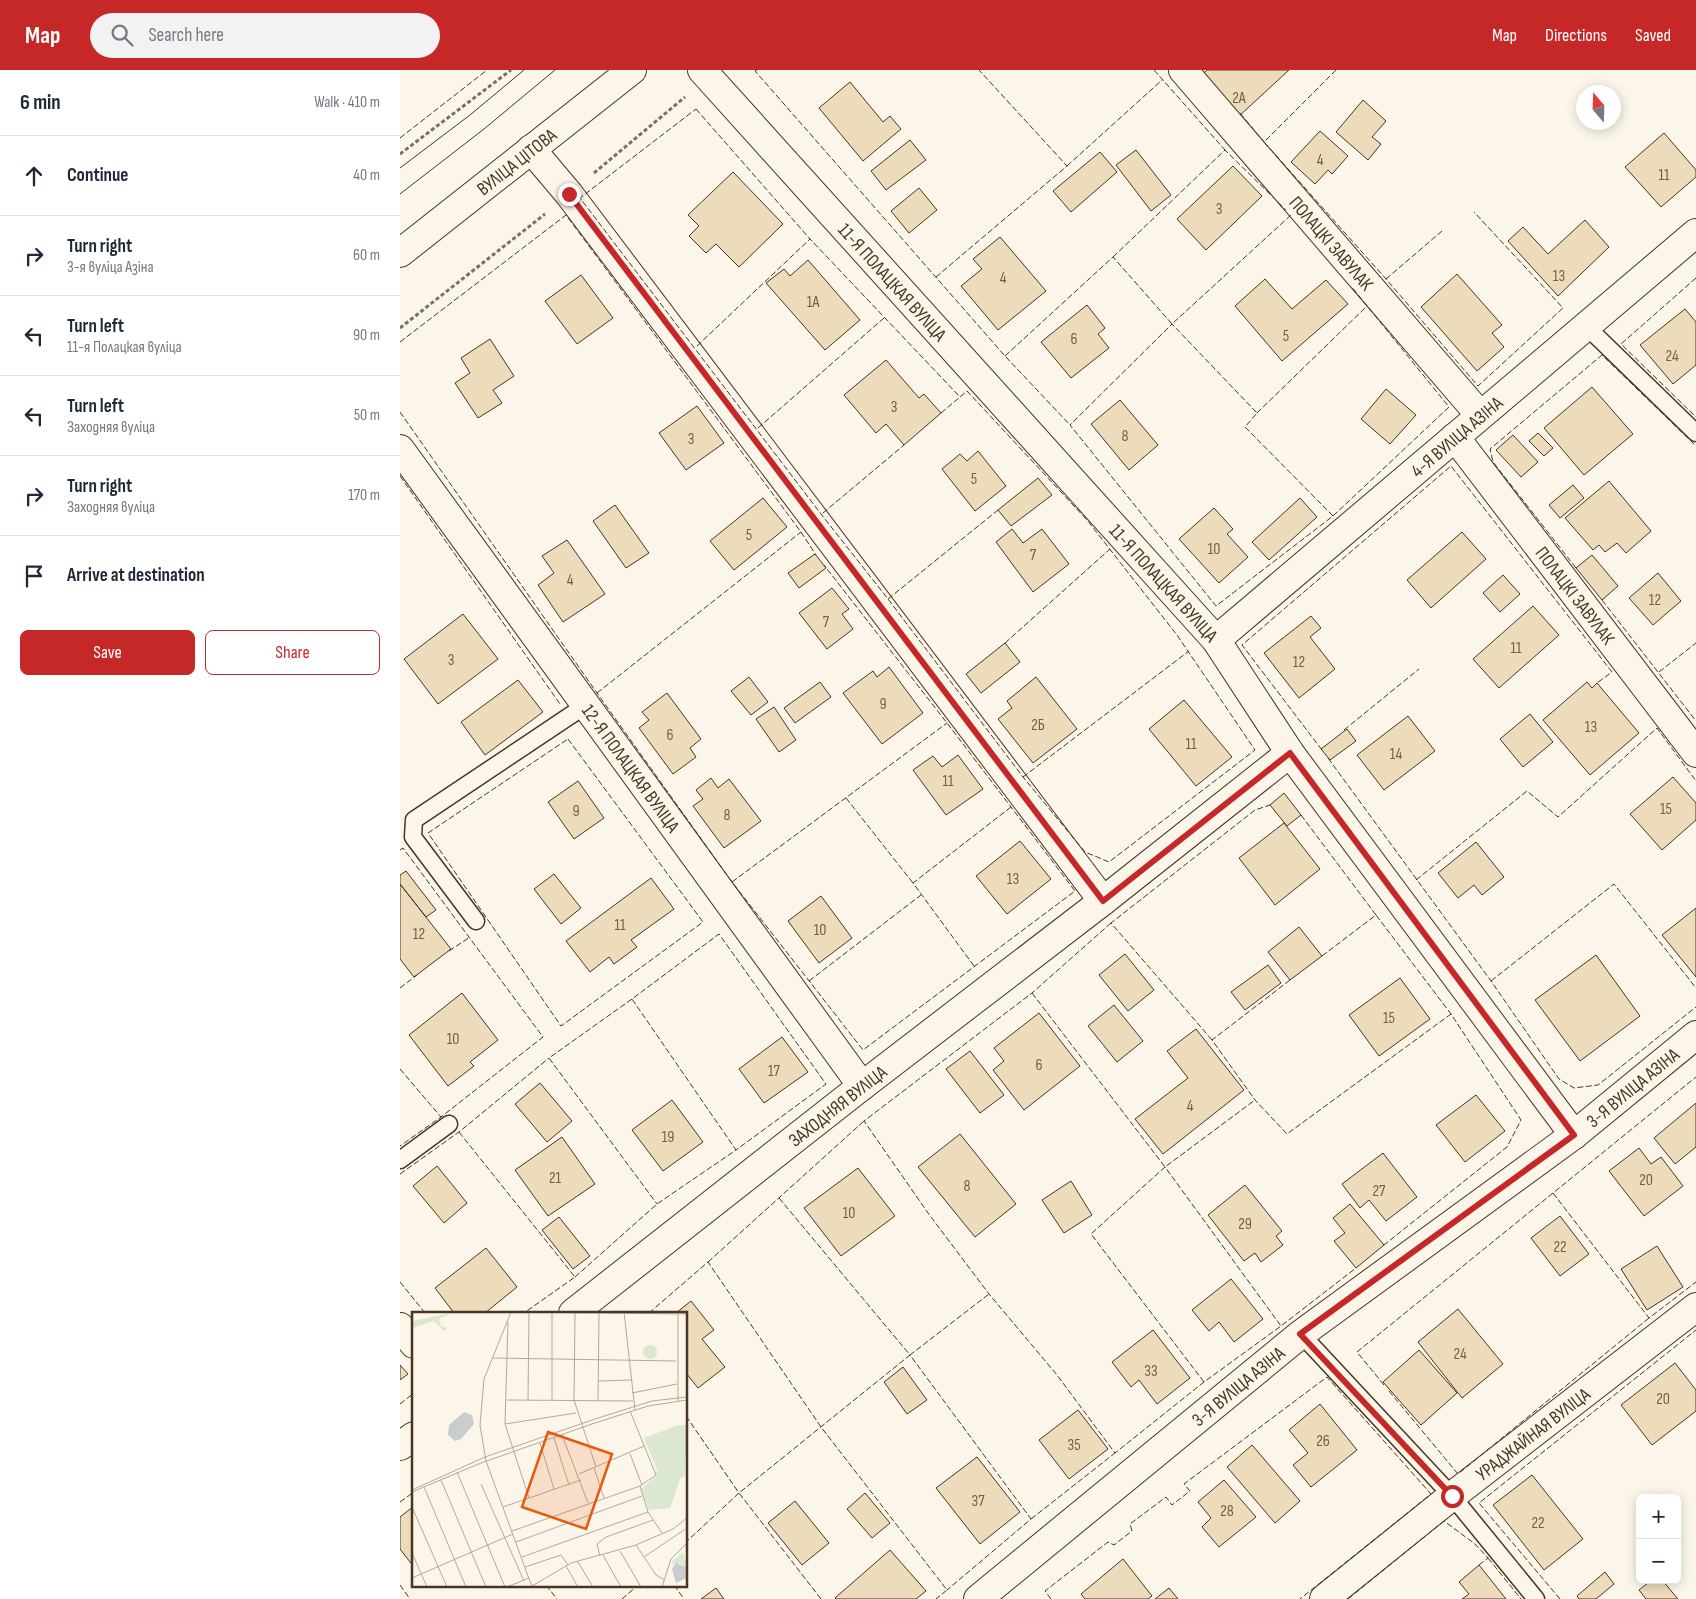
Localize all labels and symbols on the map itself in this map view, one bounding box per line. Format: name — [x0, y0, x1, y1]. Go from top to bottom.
north arrow — [1576, 85, 1621, 130]
house number: 2А — [1232, 89, 1246, 108]
street label: ВУЛІЦА ЦІТОВА — [473, 123, 562, 201]
house number: 4 — [1317, 151, 1324, 170]
house number: 11 — [1658, 166, 1670, 185]
route end — [558, 183, 581, 206]
street label: ПОЛАЦКІ ЗАВУЛАК — [1284, 192, 1378, 296]
house number: 3 — [1216, 200, 1222, 219]
street label: 11-Я ПОЛАЦКАЯ ВУЛІЦА — [833, 219, 951, 347]
house number: 13 — [1553, 267, 1565, 286]
house number: 4 — [1000, 269, 1007, 288]
house number: 1А — [807, 293, 819, 312]
house number: 5 — [1283, 327, 1289, 346]
house number: 6 — [1070, 330, 1078, 349]
house number: 24 — [1665, 347, 1679, 366]
street label: 4-Я ВУЛІЦА АЗІНА — [1407, 392, 1508, 483]
house number: 3 — [891, 398, 897, 417]
house number: 8 — [1121, 427, 1129, 446]
house number: 3 — [688, 430, 694, 449]
house number: 5 — [971, 470, 977, 489]
street label: 11-Я ПОЛАЦКАЯ ВУЛІЦА — [1104, 520, 1223, 648]
house number: 5 — [746, 526, 752, 545]
house number: 10 — [1208, 540, 1220, 559]
street label: ПОЛАЦКІ ЗАВУЛАК — [1530, 543, 1619, 650]
house number: 7 — [1030, 546, 1037, 565]
house number: 4 — [567, 571, 574, 590]
house number: 12 — [1649, 591, 1661, 610]
house number: 7 — [823, 613, 830, 632]
house number: 11 — [1510, 639, 1522, 658]
house number: 3 — [448, 651, 454, 670]
house number: 12 — [1293, 653, 1305, 672]
house number: 9 — [879, 695, 887, 714]
street label: 12-Я ПОЛАЦКАЯ ВУЛІЦА — [576, 700, 685, 838]
house number: 2Б — [1031, 716, 1045, 735]
house number: 13 — [1585, 718, 1597, 737]
house number: 6 — [666, 726, 674, 745]
house number: 11 — [1185, 735, 1197, 754]
house number: 14 — [1390, 745, 1402, 764]
house number: 11 — [942, 772, 954, 791]
house number: 15 — [1660, 800, 1672, 819]
house number: 9 — [572, 802, 580, 821]
house number: 8 — [723, 806, 731, 825]
house number: 13 — [1007, 870, 1019, 889]
house number: 11 — [614, 916, 626, 935]
house number: 10 — [814, 921, 826, 940]
house number: 12 — [413, 925, 425, 944]
house number: 15 — [1383, 1009, 1395, 1028]
house number: 10 — [447, 1030, 459, 1049]
street label: 3-Я ВУЛІЦА АЗІНА — [1582, 1043, 1685, 1133]
house number: 6 — [1035, 1056, 1043, 1075]
street label: ЗАХОДНЯЯ ВУЛІЦА — [784, 1061, 893, 1152]
house number: 17 — [768, 1062, 781, 1081]
house number: 4 — [1187, 1097, 1194, 1116]
house number: 19 — [662, 1128, 674, 1147]
house number: 21 — [549, 1169, 562, 1188]
house number: 20 — [1639, 1171, 1653, 1190]
house number: 8 — [963, 1177, 971, 1196]
house number: 27 — [1372, 1182, 1386, 1201]
house number: 10 — [843, 1204, 855, 1223]
house number: 29 — [1238, 1215, 1252, 1234]
house number: 22 — [1553, 1238, 1567, 1257]
inset map — [412, 1312, 688, 1586]
street label: 3-Я ВУЛІЦА АЗІНА — [1188, 1342, 1290, 1432]
house number: 24 — [1453, 1345, 1467, 1364]
house number: 33 — [1144, 1362, 1158, 1381]
street label: УРАДЖАЙНАЯ ВУЛІЦА — [1472, 1383, 1596, 1486]
house number: 20 — [1656, 1390, 1670, 1409]
house number: 26 — [1316, 1432, 1330, 1451]
house number: 35 — [1067, 1436, 1081, 1455]
route start — [1441, 1485, 1464, 1508]
house number: 37 — [971, 1492, 985, 1511]
house number: 28 — [1220, 1502, 1234, 1521]
house number: 22 — [1531, 1514, 1545, 1533]

